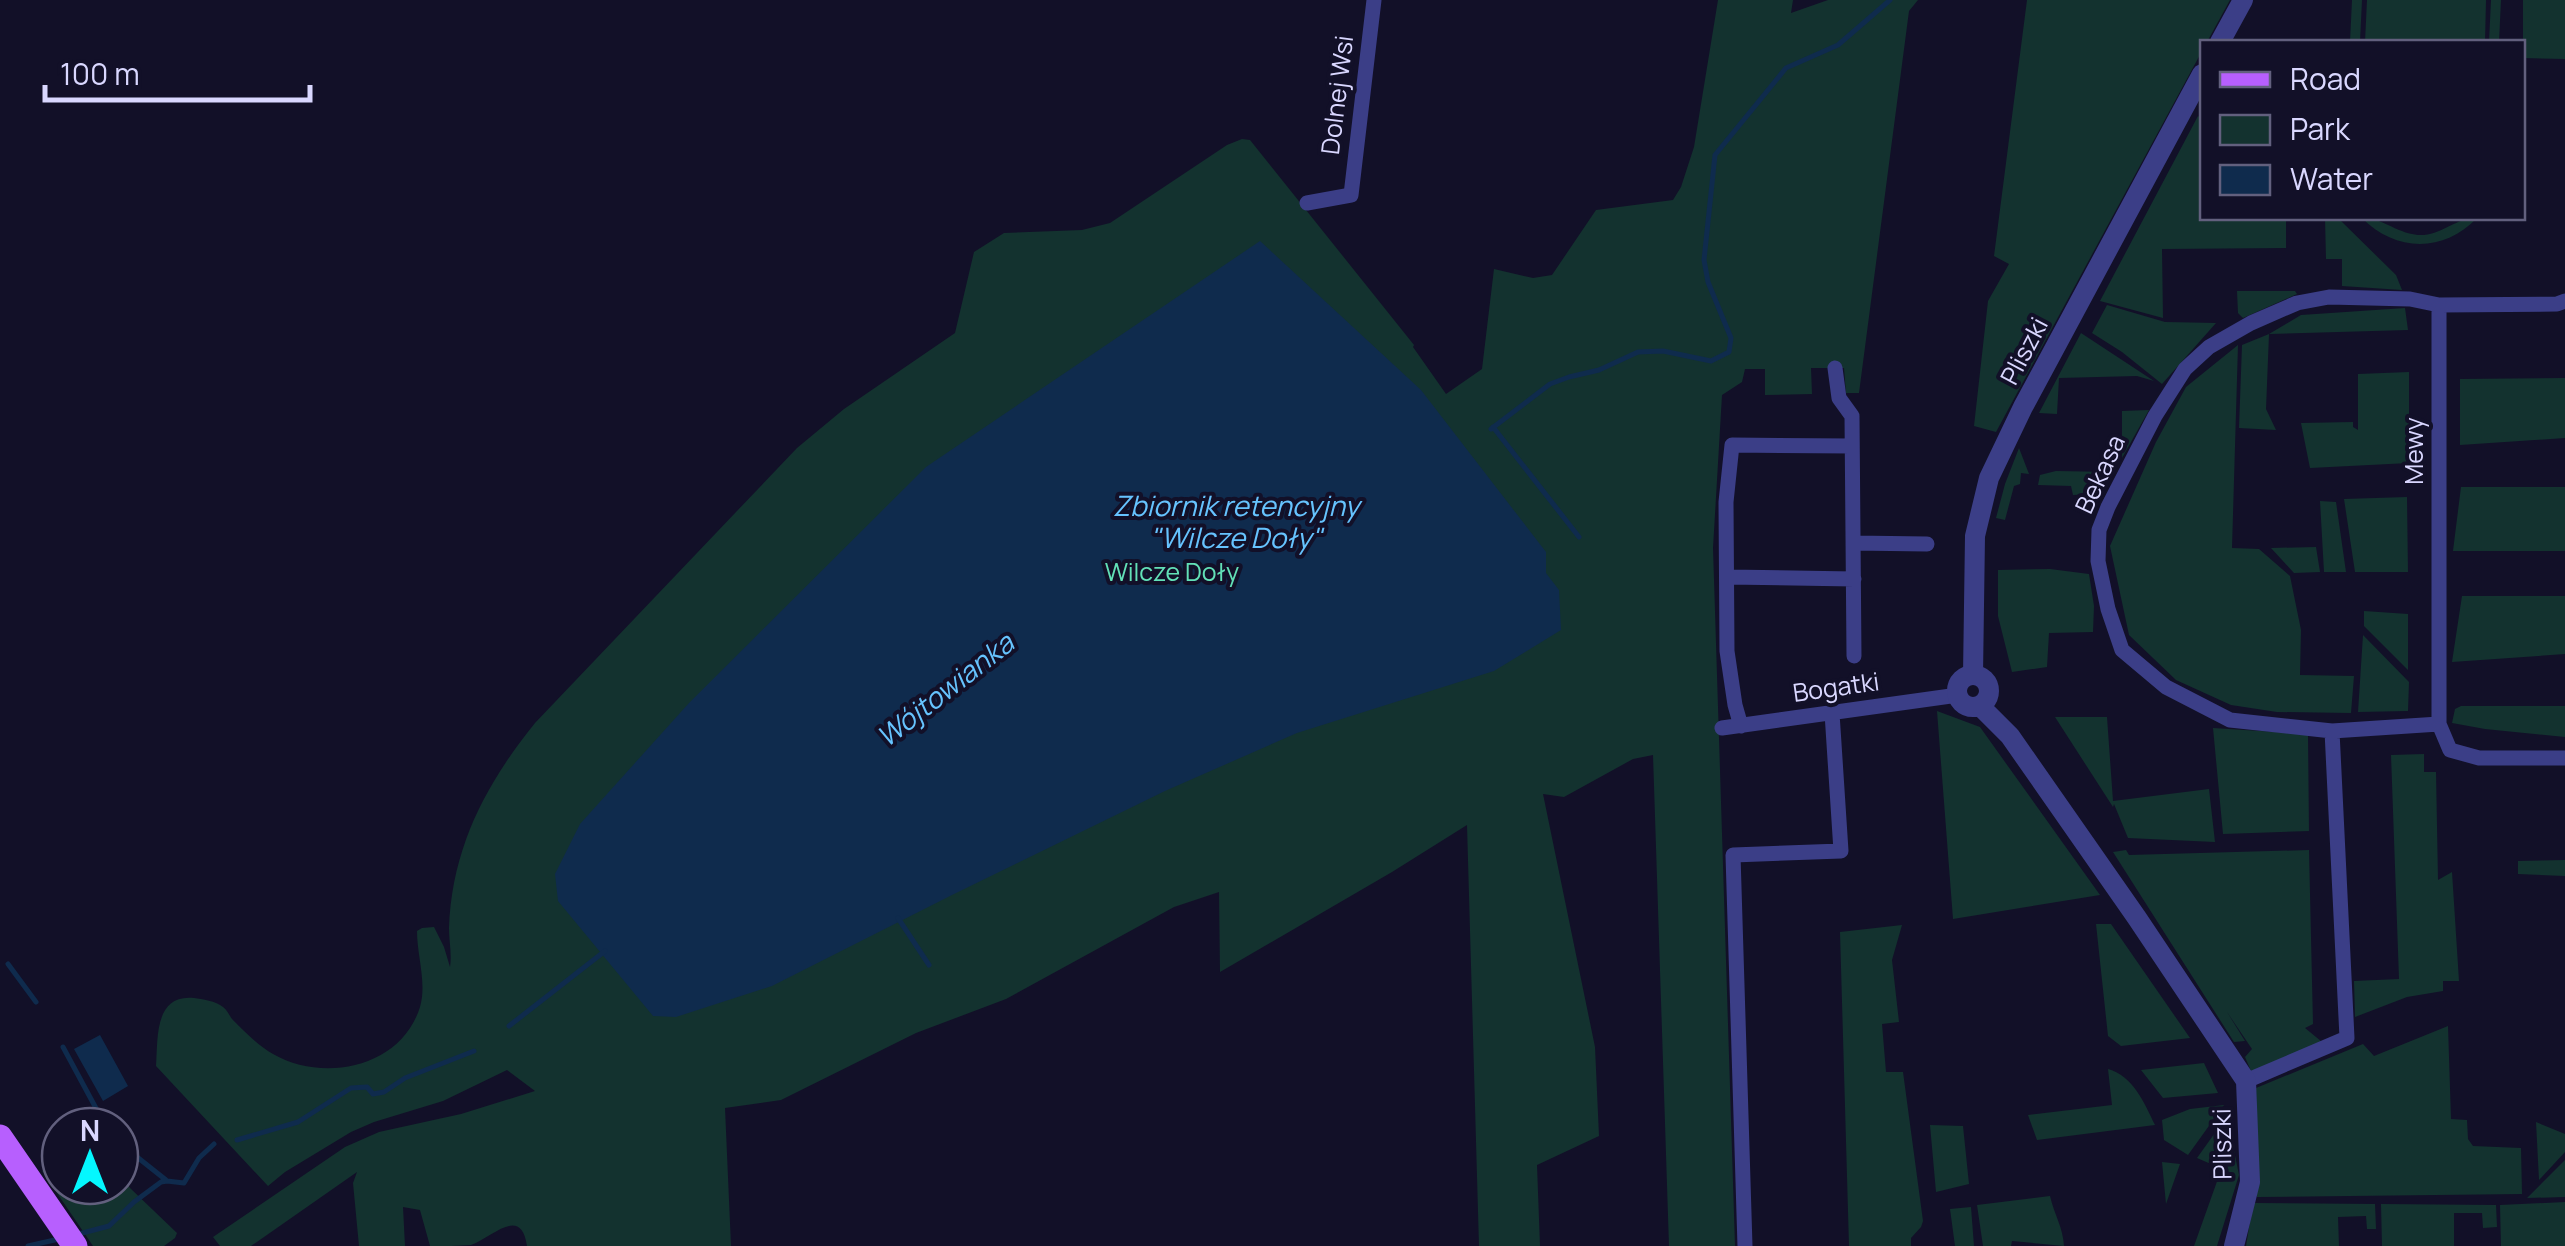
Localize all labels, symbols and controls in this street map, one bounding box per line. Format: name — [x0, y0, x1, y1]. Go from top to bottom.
street label: Dolnej Wsi — [1312, 33, 1361, 156]
scale bar — [45, 40, 310, 102]
legend — [2200, 40, 2525, 220]
text: 100 m — [60, 53, 140, 94]
text: Road — [2290, 58, 2361, 99]
text: Park — [2290, 108, 2351, 149]
text: Water — [2290, 158, 2373, 199]
street label: Pliszki — [1991, 311, 2056, 390]
street label: Mewy — [2396, 417, 2431, 485]
street label: Bekasa — [2066, 429, 2133, 519]
water label: Zbiornik retencyjny "Wilcze Doły" — [1113, 486, 1363, 556]
park label: Wilcze Doły — [1105, 554, 1239, 589]
water label: Wójtowianka — [868, 623, 1022, 755]
street label: Bogatki — [1790, 663, 1881, 710]
north arrow — [40, 1106, 140, 1206]
street label: Pliszki — [2203, 1108, 2240, 1180]
text: N — [80, 1111, 100, 1149]

